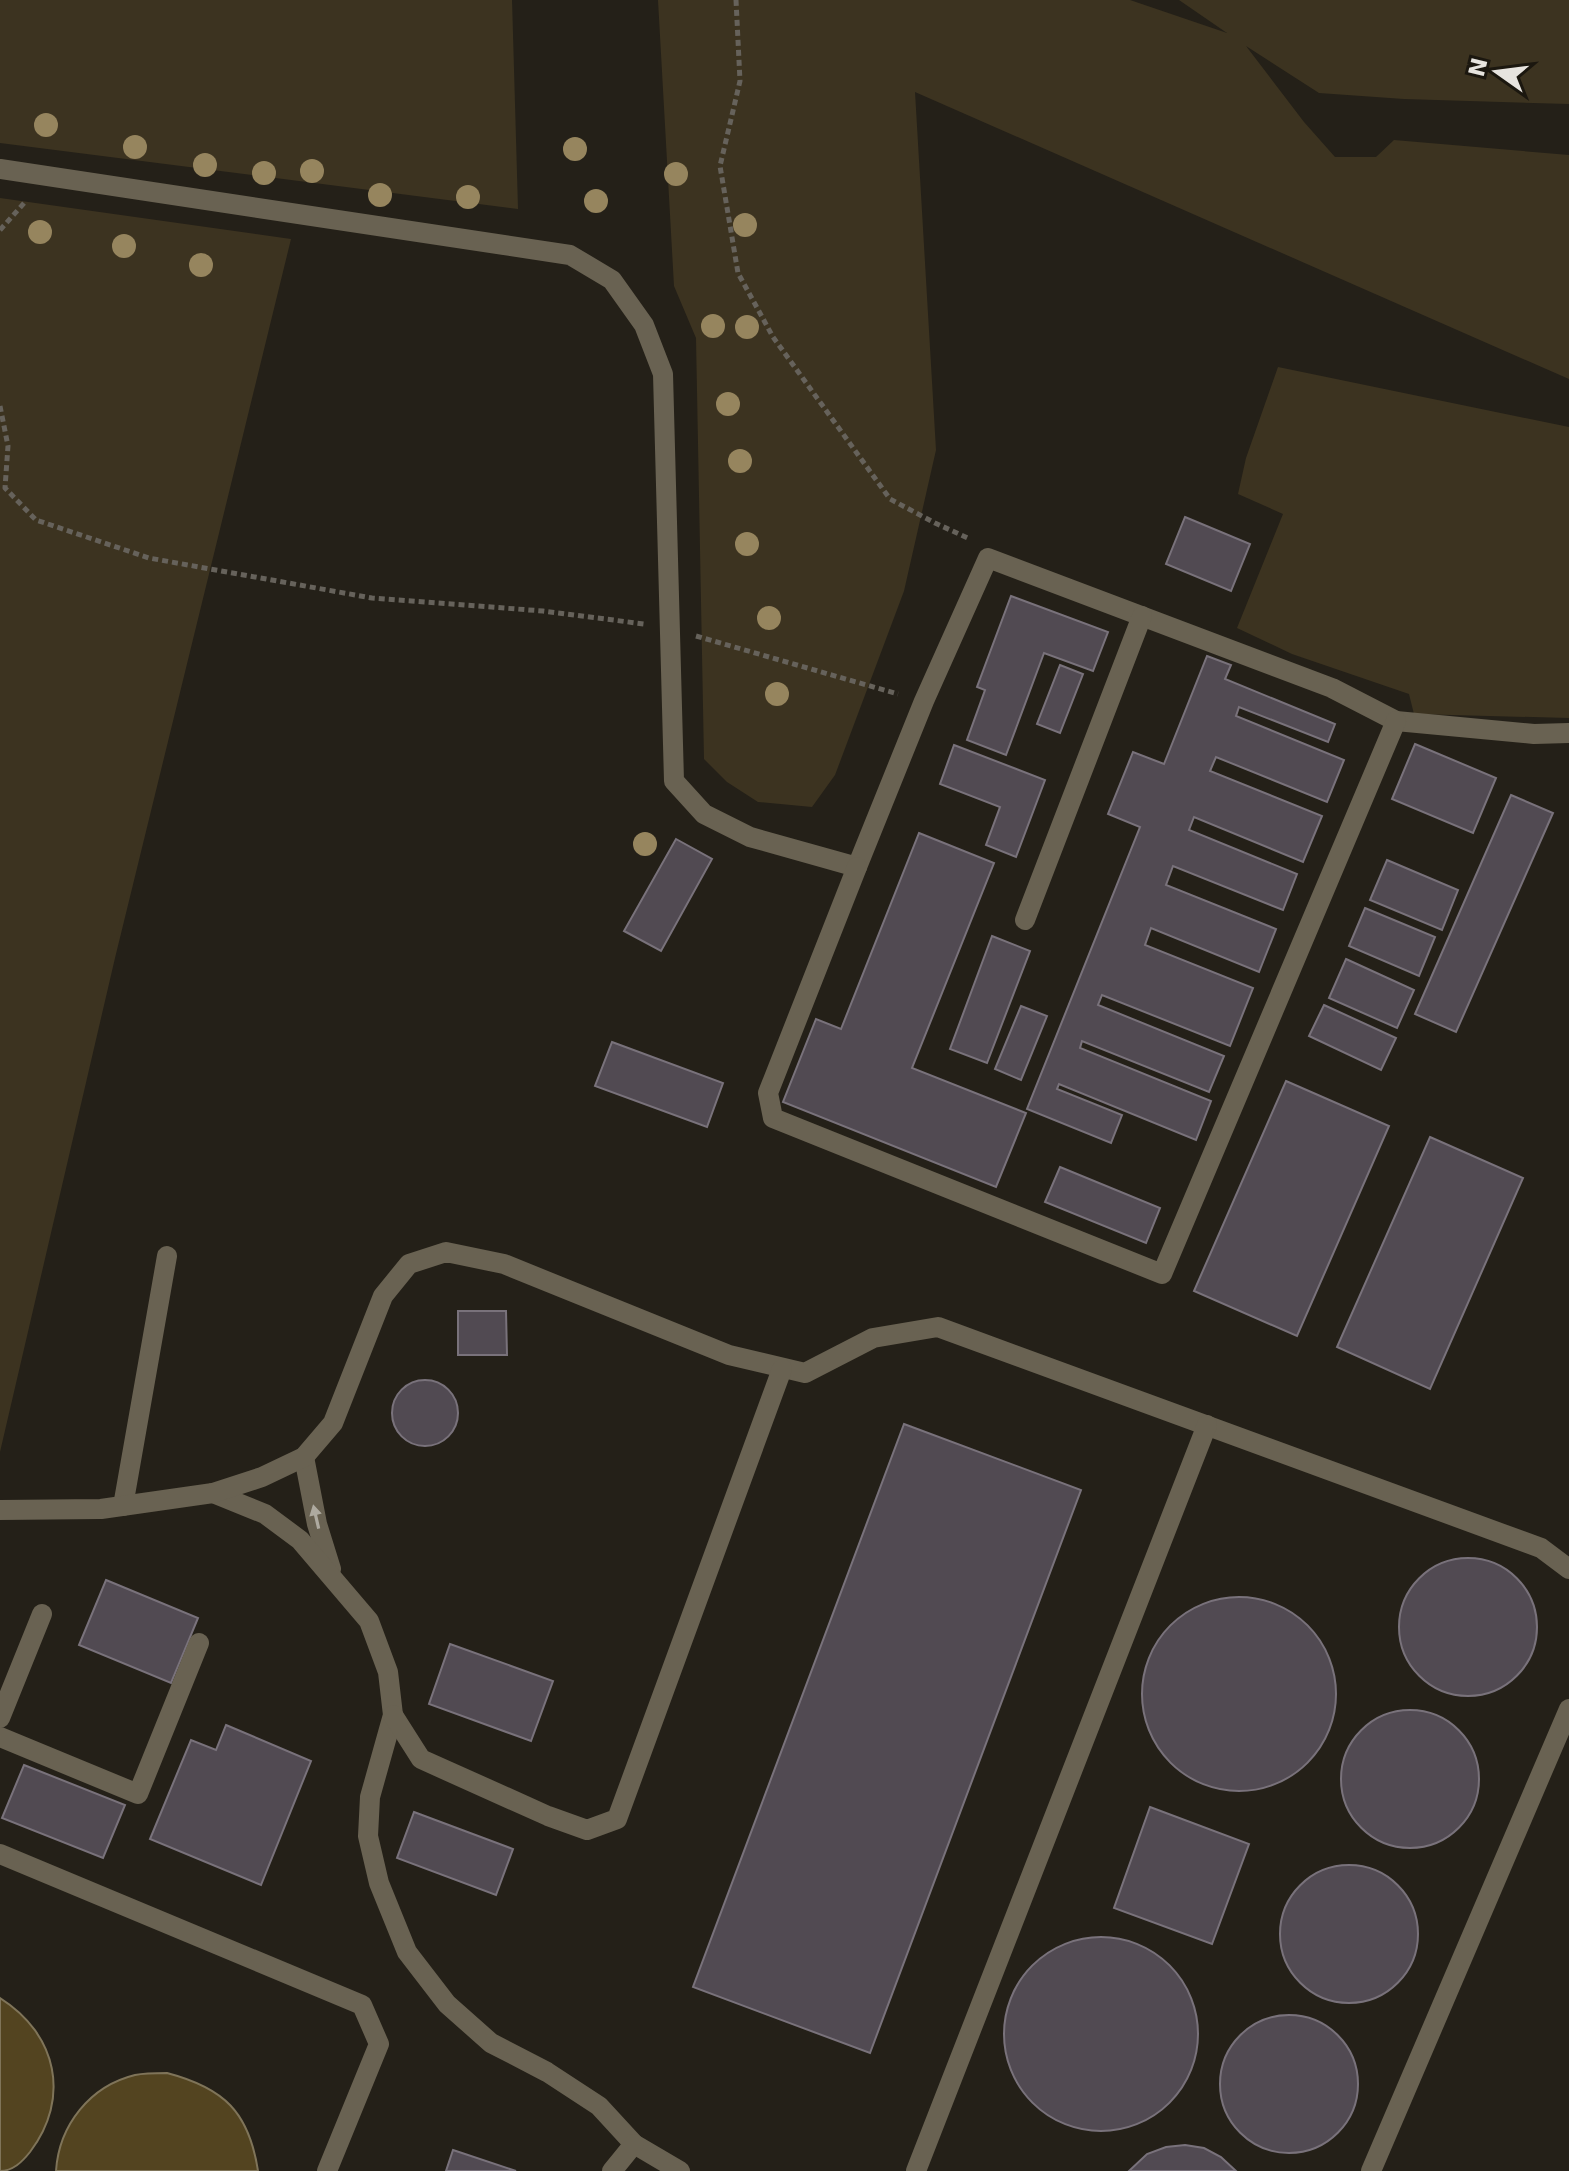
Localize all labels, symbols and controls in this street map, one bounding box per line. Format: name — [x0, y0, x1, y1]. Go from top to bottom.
north arrow — [1457, 32, 1537, 112]
text: N — [1464, 55, 1492, 79]
one-way arrow — [309, 1505, 322, 1530]

